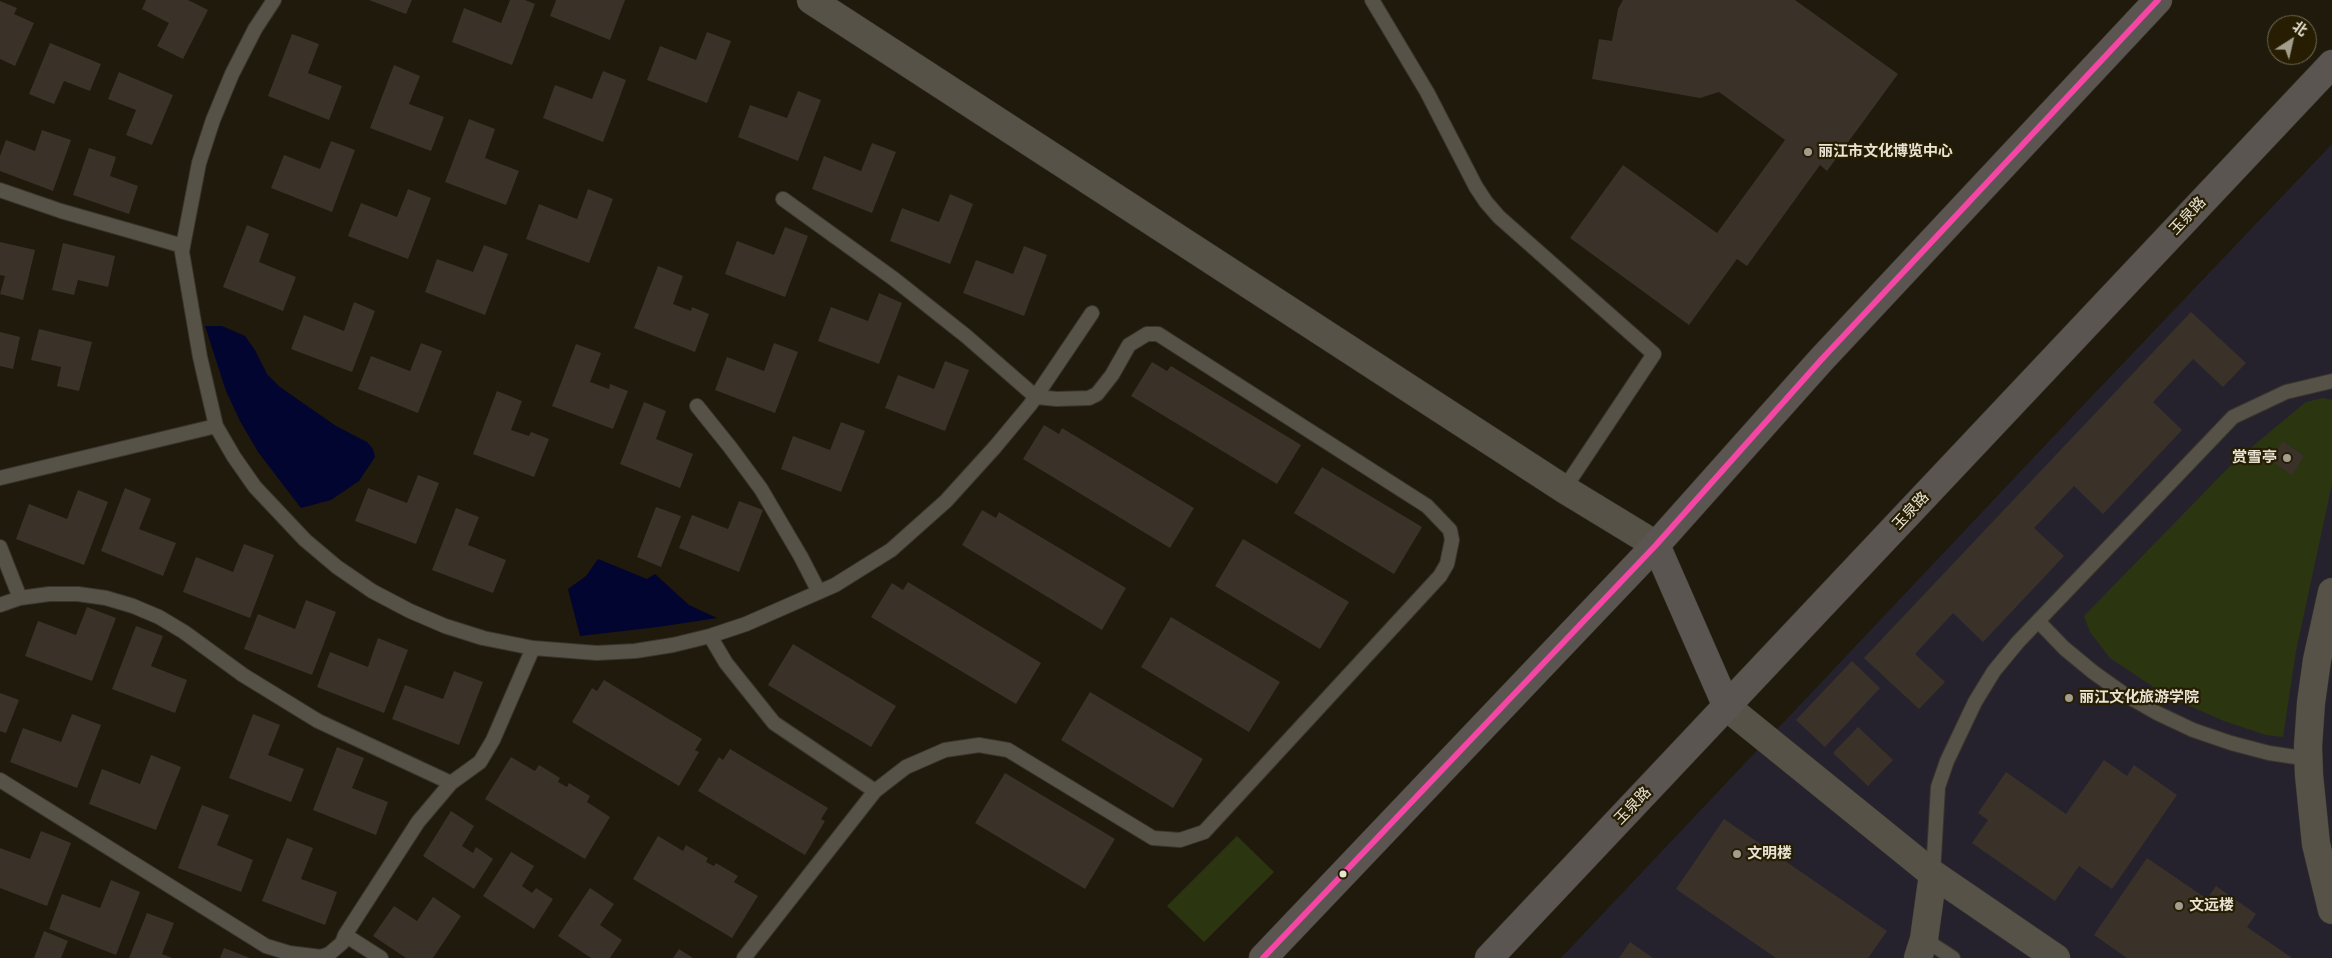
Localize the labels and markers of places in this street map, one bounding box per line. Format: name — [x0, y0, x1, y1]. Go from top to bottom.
place label: 丽江市文化博览中心 — [1818, 143, 1953, 161]
marker: 丽江市文化博览中心 — [1802, 146, 1814, 158]
place label: 赏雪亭 — [2232, 449, 2277, 467]
marker: 赏雪亭 — [2281, 452, 2293, 464]
place label: 丽江文化旅游学院 — [2079, 689, 2199, 707]
marker: 丽江文化旅游学院 — [2063, 692, 2075, 704]
place label: 文明楼 — [1747, 845, 1792, 863]
marker: 文明楼 — [1731, 848, 1743, 860]
unlabelled marker — [1338, 869, 1348, 879]
place label: 文远楼 — [2189, 897, 2234, 915]
marker: 文远楼 — [2173, 900, 2185, 912]

